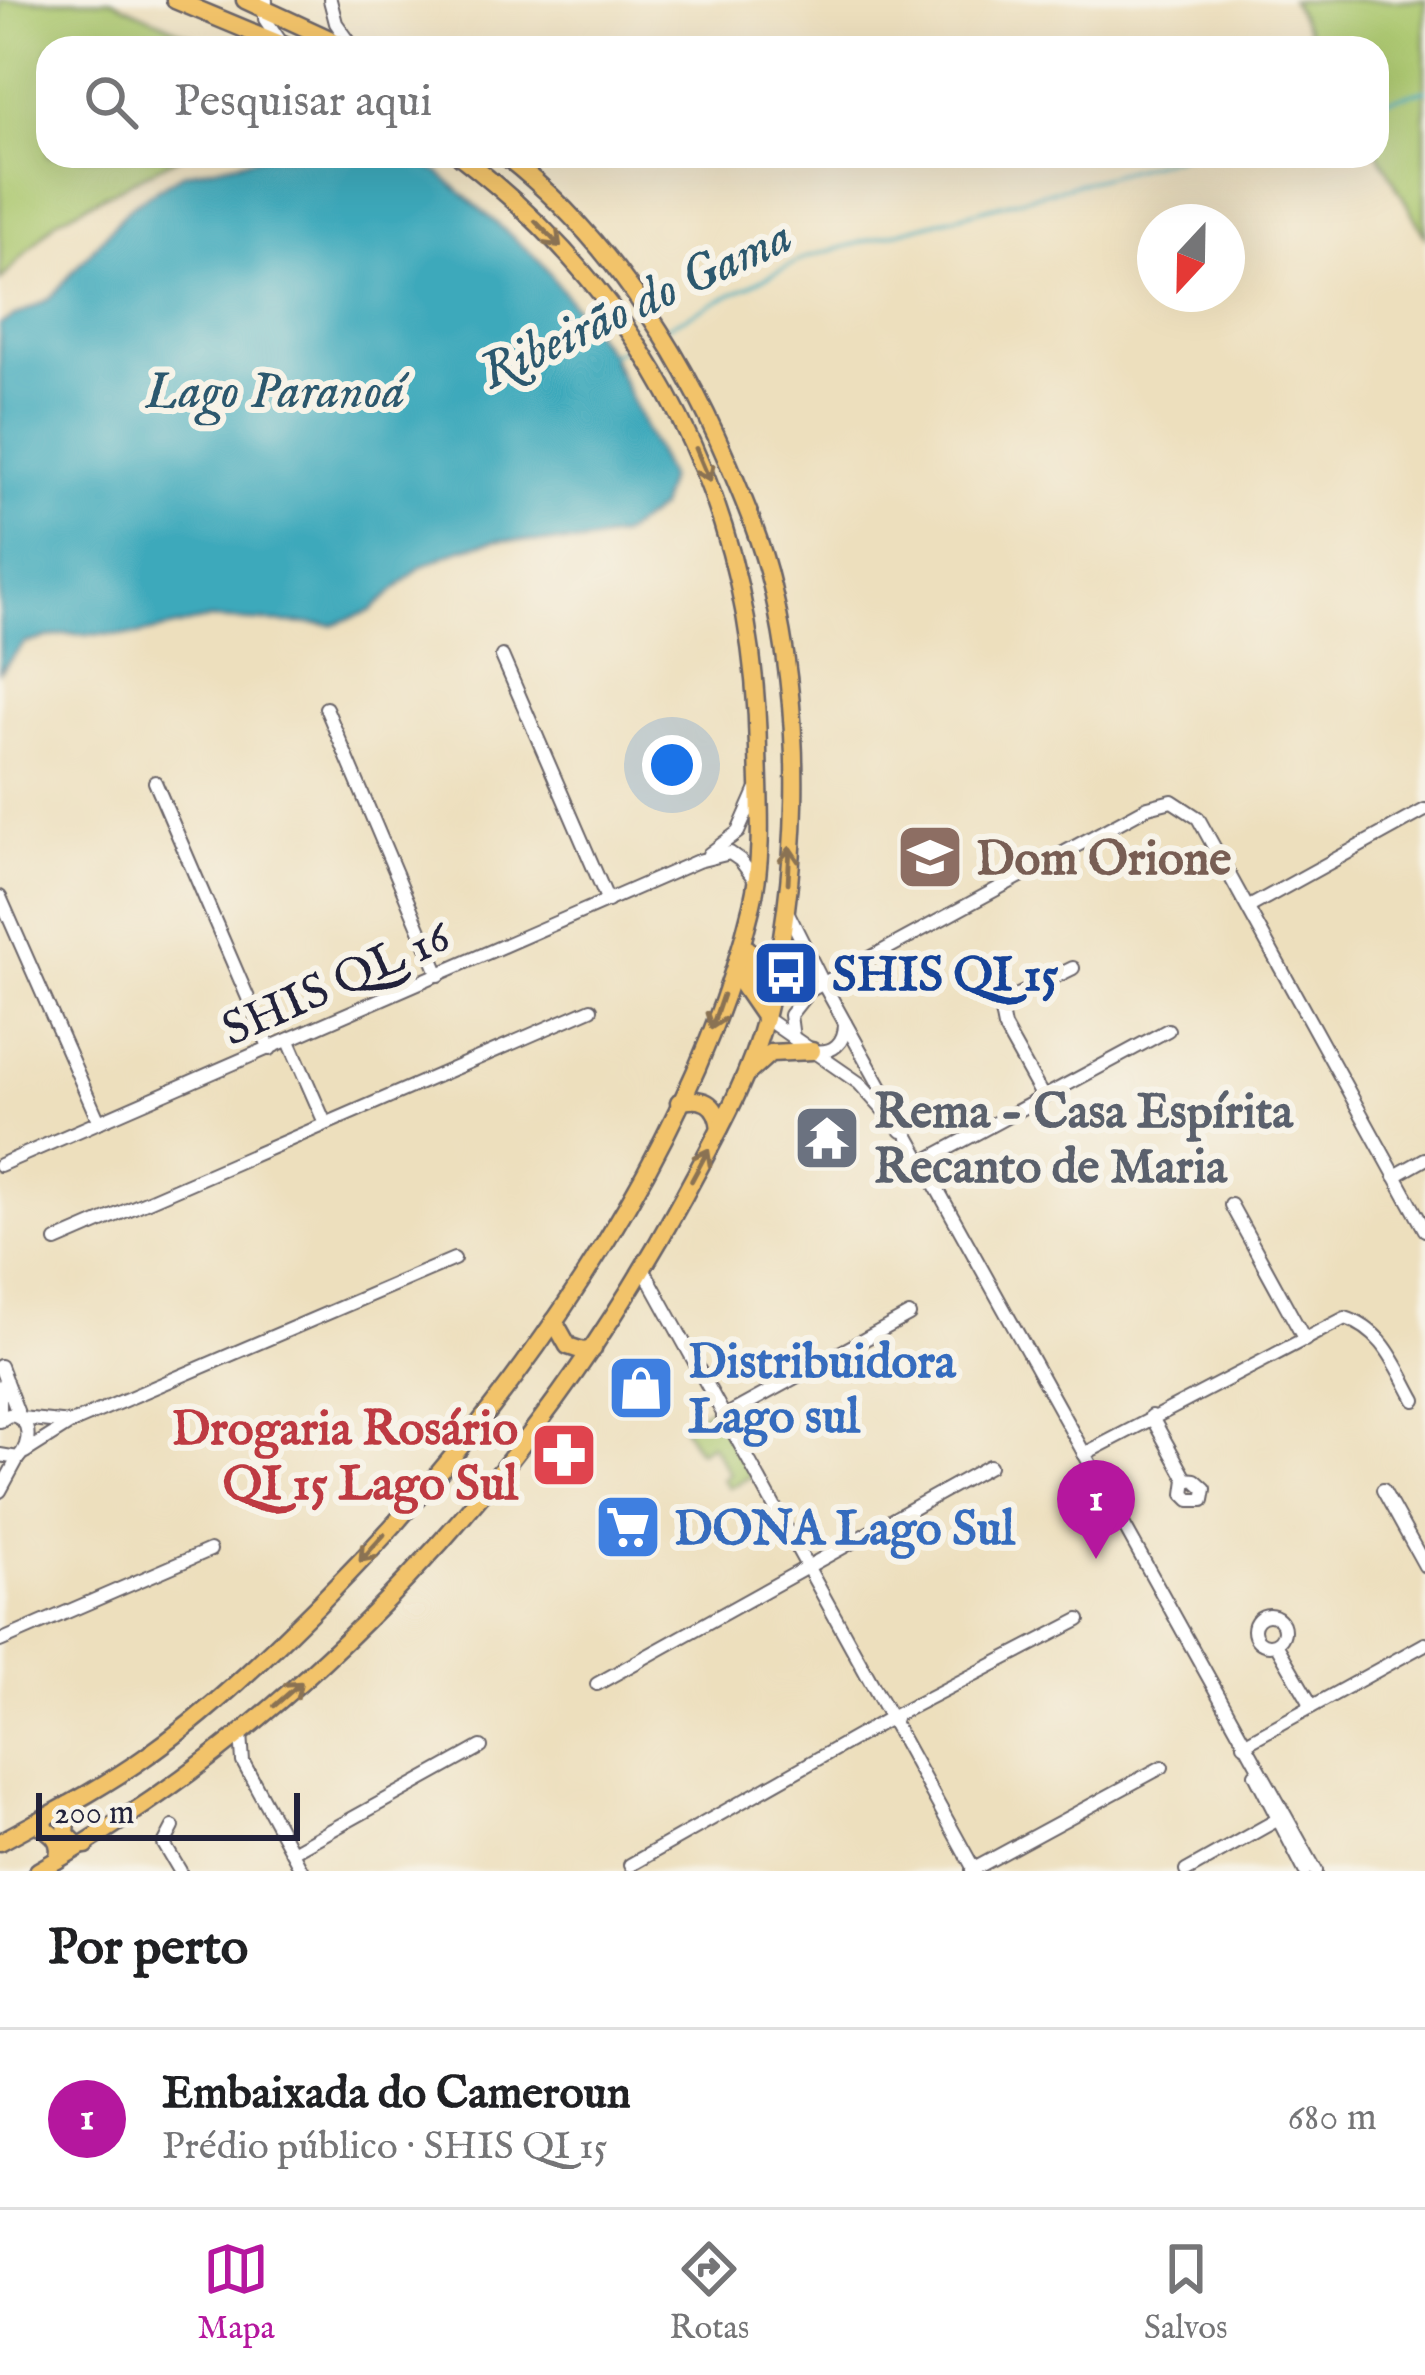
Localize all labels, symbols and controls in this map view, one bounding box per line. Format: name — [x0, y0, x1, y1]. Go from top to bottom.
search box — [36, 36, 1389, 168]
icon: search — [78, 69, 144, 135]
text: Pesquisar aqui — [174, 74, 432, 131]
north arrow — [1137, 204, 1245, 312]
water label: Ribeirão do Gama — [470, 205, 803, 407]
one-way arrow — [533, 219, 561, 248]
water label: Lago Paranoá — [144, 361, 409, 426]
one-way arrow — [693, 446, 715, 482]
your location — [642, 735, 702, 795]
school or university icon: Dom Orione — [895, 822, 965, 892]
place label: Dom Orione — [976, 831, 1231, 891]
one-way arrow — [778, 846, 801, 885]
street label: SHIS QL 16 — [213, 908, 460, 1061]
bus stop icon: SHIS QI 15 — [751, 938, 821, 1008]
place label: SHIS QI 15 — [832, 947, 1059, 1007]
one-way arrow — [705, 993, 726, 1030]
place label: Rema - Casa Espírita Recanto de Maria — [874, 1084, 1294, 1199]
temple icon: Rema - Casa Espírita Recanto de Maria — [792, 1103, 862, 1173]
one-way arrow — [689, 1149, 712, 1184]
place label: Distribuidora Lago sul — [688, 1334, 957, 1449]
shop icon: Distribuidora Lago sul — [606, 1353, 676, 1423]
place label: Drogaria Rosário QI 15 Lago Sul — [172, 1401, 519, 1516]
pharmacy icon: Drogaria Rosário QI 15 Lago Sul — [529, 1420, 599, 1490]
pin: 1 — [1057, 1460, 1135, 1559]
supermarket icon: DONA Lago Sul — [593, 1492, 663, 1562]
place label: DONA Lago Sul — [674, 1501, 1016, 1561]
one-way arrow — [359, 1533, 386, 1563]
one-way arrow — [272, 1681, 303, 1708]
scale bar — [36, 1787, 300, 1840]
text: 200 m — [54, 1793, 135, 1835]
text: Por perto — [48, 1917, 248, 1982]
text: Embaixada do Cameroun — [162, 2066, 631, 2123]
text: 1 — [80, 2094, 94, 2143]
text: 680 m — [1287, 2094, 1377, 2143]
text: Prédio público · SHIS QI 15 — [162, 2123, 608, 2172]
tab: Mapa — [197, 2236, 275, 2350]
tab: Rotas — [669, 2236, 749, 2350]
tab: Salvos — [1144, 2236, 1228, 2350]

